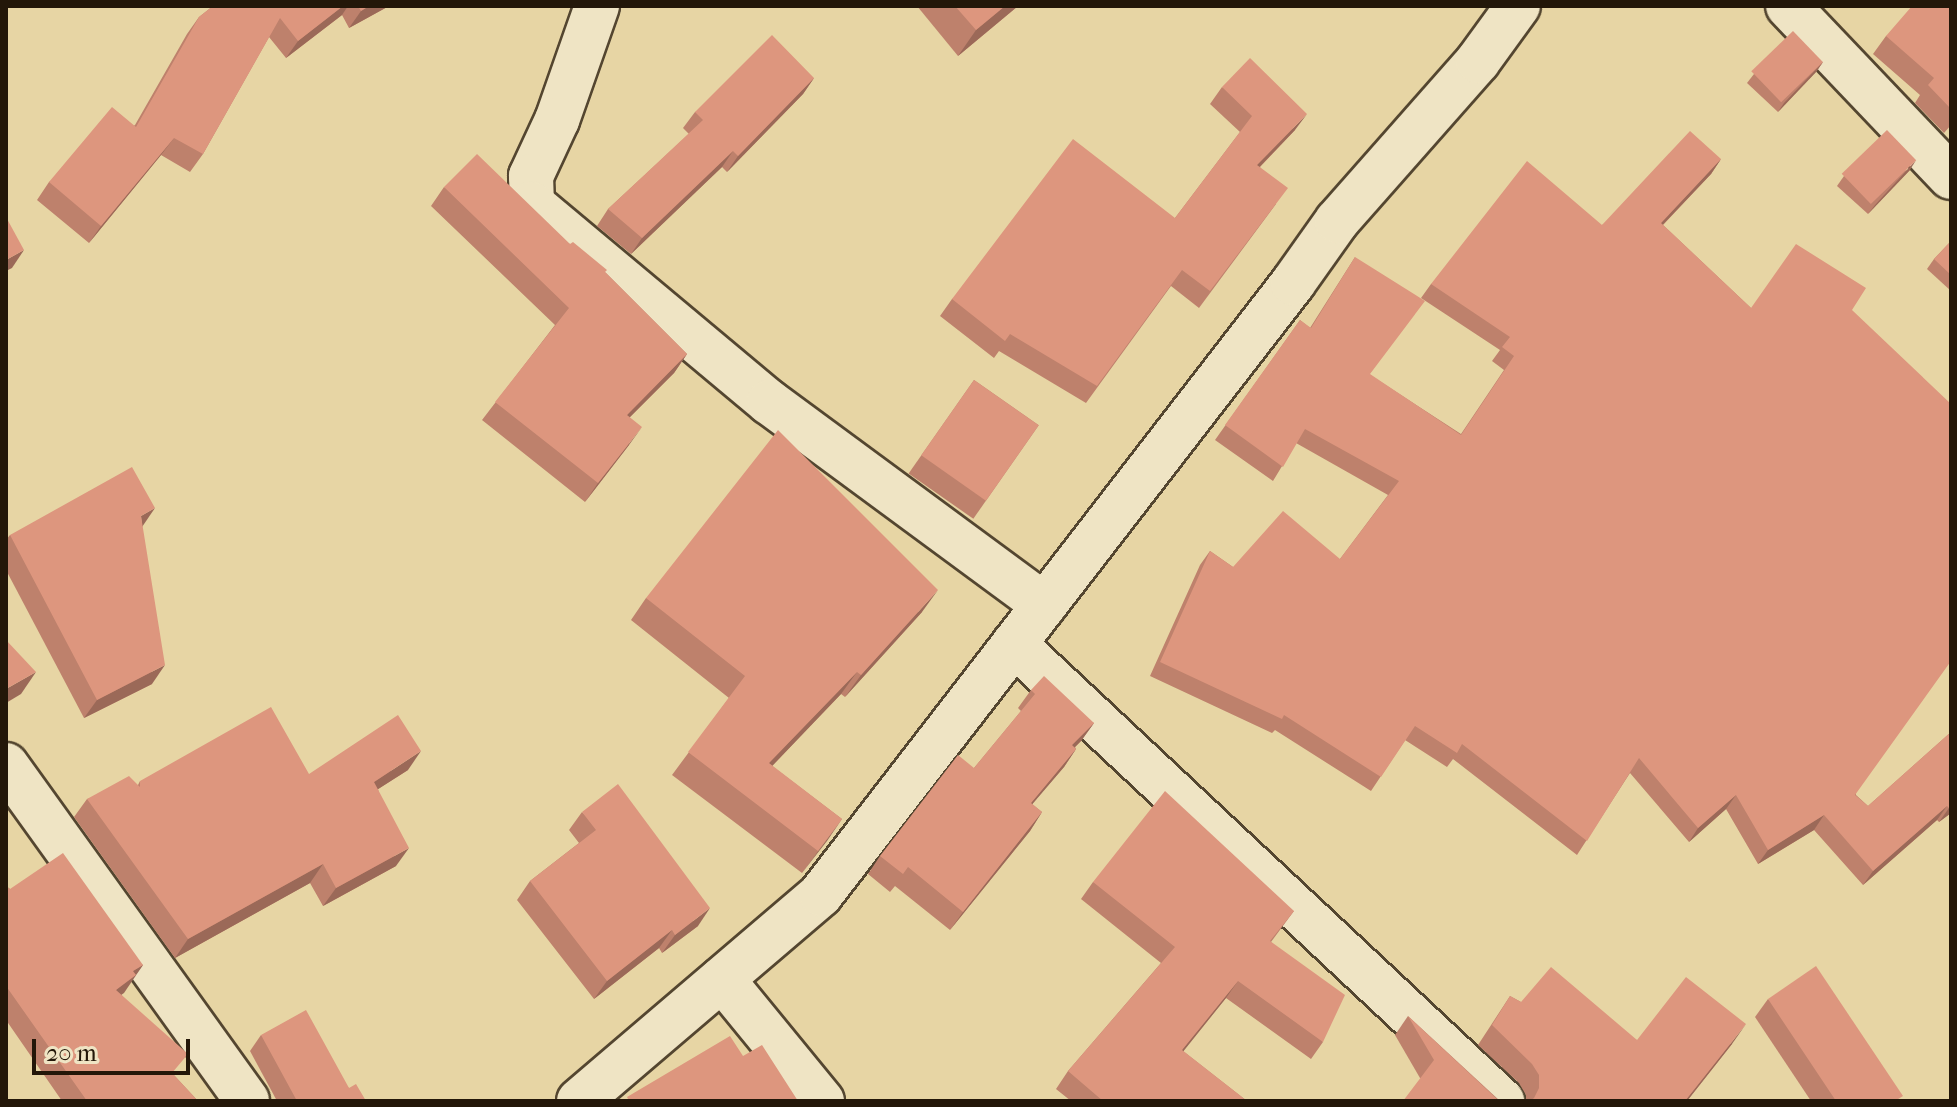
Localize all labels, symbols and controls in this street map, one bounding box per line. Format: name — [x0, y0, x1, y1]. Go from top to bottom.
scale bar — [36, 1023, 194, 1073]
text: 20 m — [46, 1039, 97, 1067]

